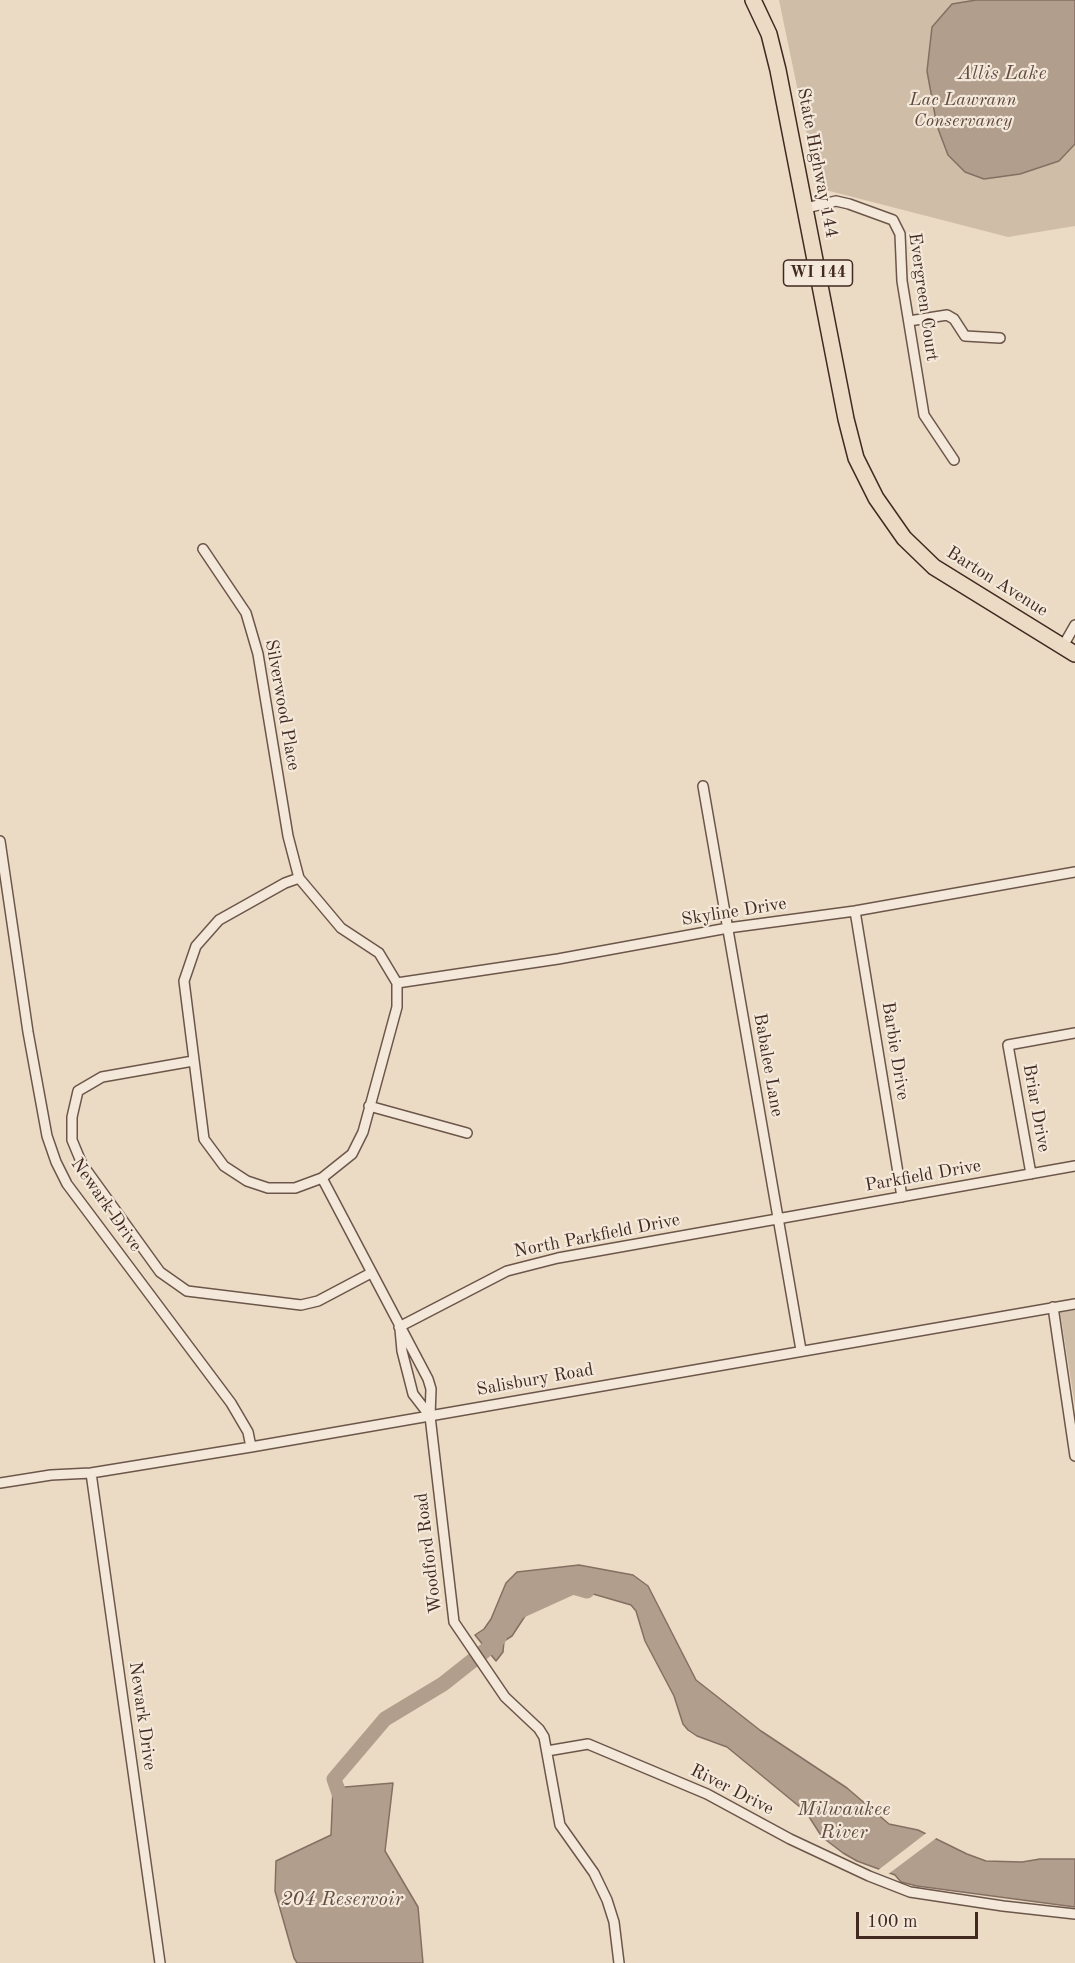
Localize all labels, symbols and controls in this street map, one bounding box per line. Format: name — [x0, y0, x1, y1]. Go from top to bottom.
water label: Allis Lake — [957, 62, 1047, 86]
street label: State Highway 144 — [792, 86, 842, 240]
park label: Lac Lawrann Conservancy — [909, 89, 1017, 132]
street label: Evergreen Court — [903, 231, 943, 363]
road number: WI 144 — [784, 260, 852, 286]
street label: Barton Avenue — [942, 542, 1052, 622]
street label: Silverwood Place — [260, 638, 304, 772]
street label: Skyline Drive — [680, 893, 788, 931]
street label: Barbie Drive — [877, 1000, 913, 1102]
street label: Babalee Lane — [748, 1012, 788, 1118]
street label: Briar Drive — [1018, 1062, 1054, 1154]
street label: Newark Drive — [66, 1154, 146, 1256]
street label: Parkfield Drive — [863, 1155, 983, 1197]
street label: North Parkfield Drive — [512, 1209, 682, 1263]
street label: Salisbury Road — [475, 1359, 595, 1401]
street label: Woodford Road — [411, 1491, 447, 1615]
street label: Newark Drive — [124, 1660, 160, 1772]
street label: River Drive — [687, 1760, 777, 1820]
water label: Milwaukee River — [797, 1798, 891, 1845]
water label: 204 Reservoir — [281, 1888, 403, 1912]
scale bar — [859, 1900, 980, 1938]
text: 100 m — [867, 1913, 918, 1931]

